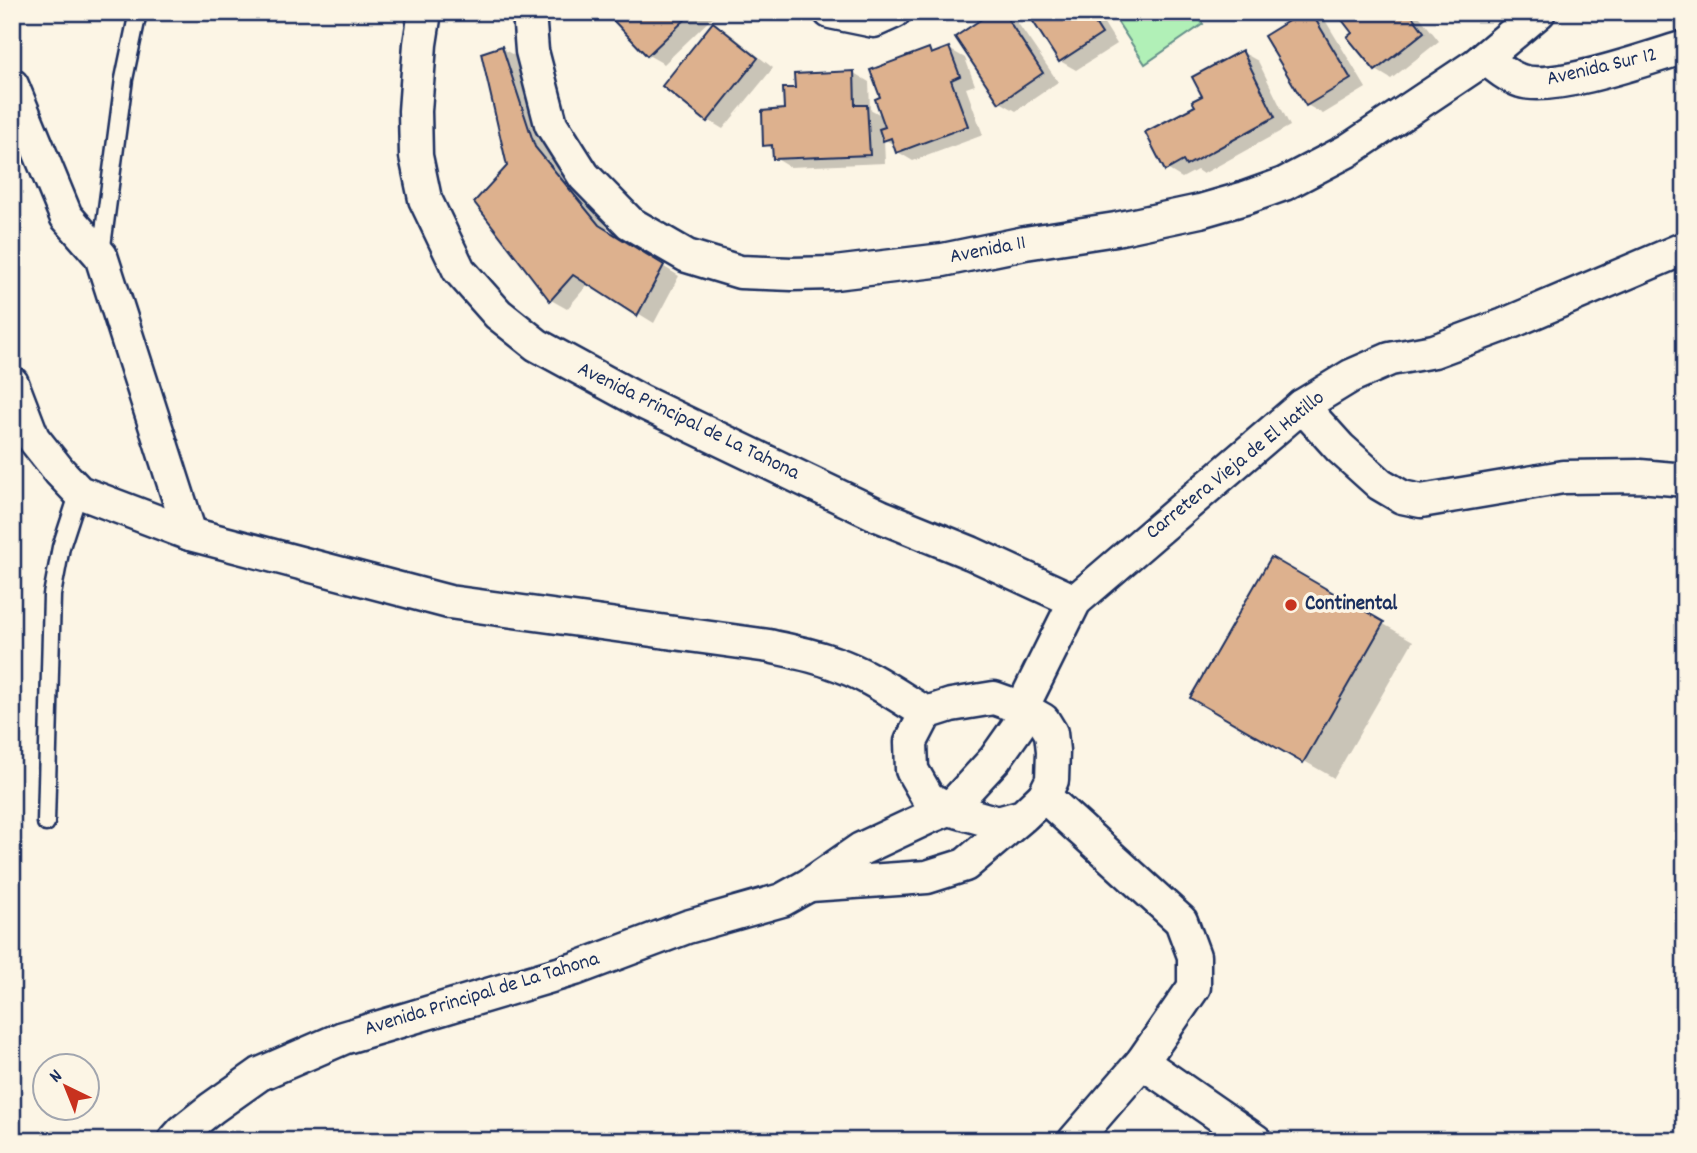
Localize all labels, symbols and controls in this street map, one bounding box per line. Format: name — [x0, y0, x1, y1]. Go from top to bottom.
street label: Avenida Sur 12 — [1544, 41, 1660, 95]
street label: Avenida 11 — [947, 229, 1029, 273]
street label: Avenida Principal de La Tahona — [572, 355, 805, 489]
street label: Carretera Vieja de El Hatillo — [1140, 384, 1332, 548]
place label: Continental — [1305, 590, 1398, 620]
marker: Continental — [1283, 597, 1299, 613]
street label: Avenida Principal de La Tahona — [361, 945, 604, 1045]
north arrow — [32, 1052, 102, 1122]
text: N — [44, 1064, 69, 1090]

